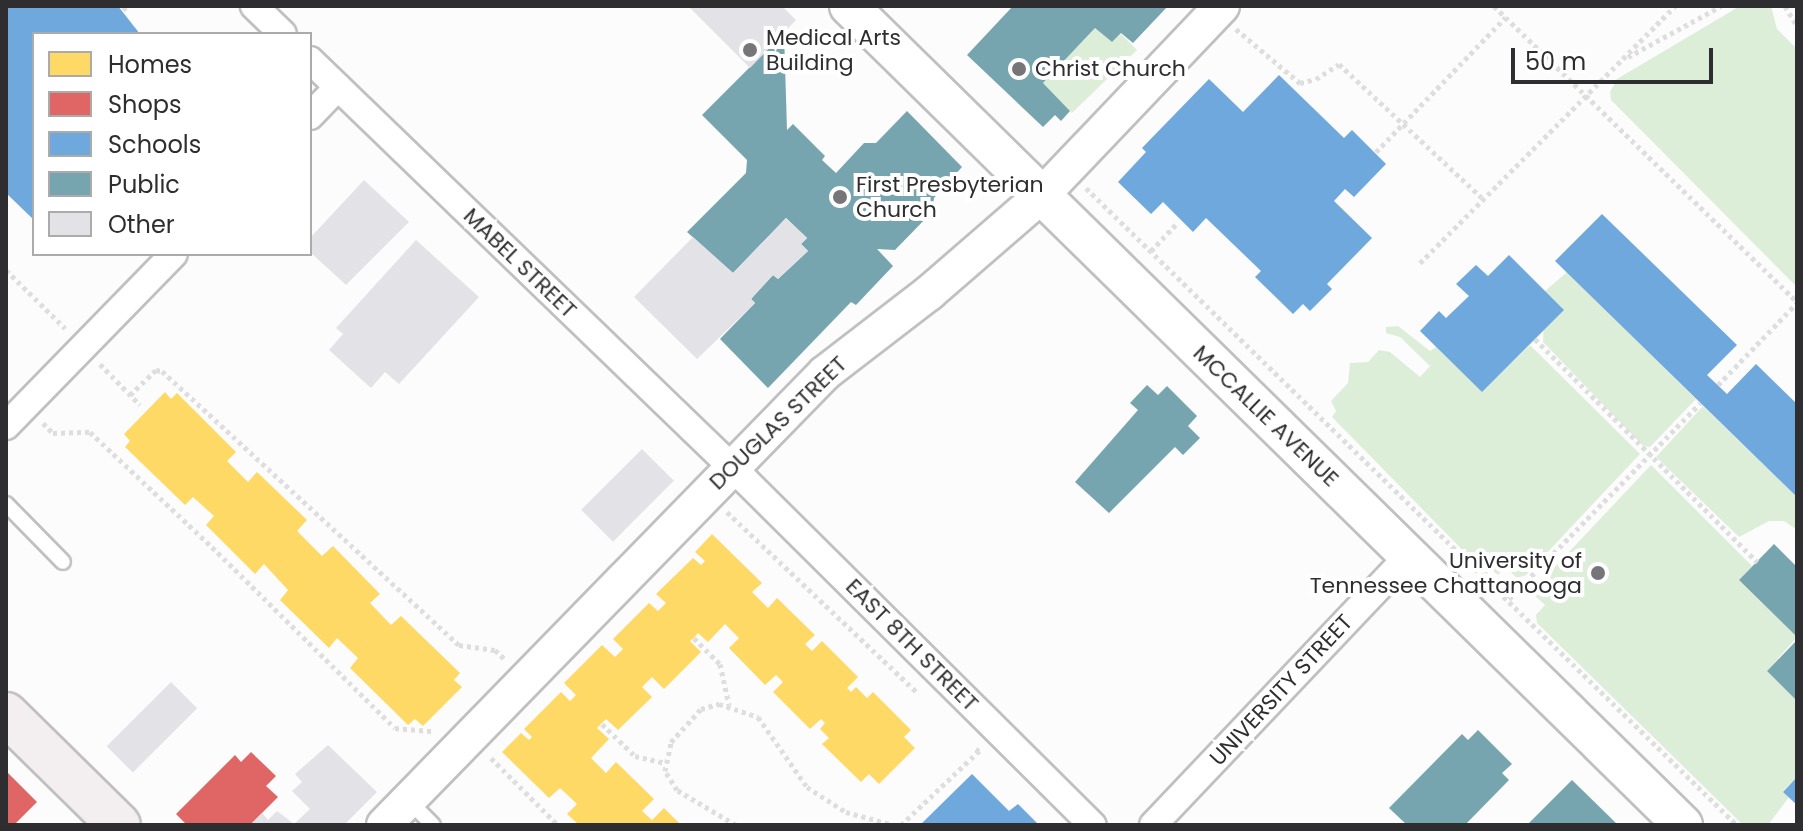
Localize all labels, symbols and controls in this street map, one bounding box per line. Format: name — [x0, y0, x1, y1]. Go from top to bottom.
place label: Medical Arts Building — [766, 24, 901, 76]
legend — [32, 32, 312, 256]
scale bar — [1515, 32, 1717, 82]
marker: Medical Arts Building — [741, 41, 759, 59]
text: 50 m — [1525, 45, 1586, 78]
text: Homes — [108, 48, 192, 81]
place label: Christ Church — [1035, 56, 1186, 82]
marker: Christ Church — [1010, 60, 1028, 78]
text: Shops — [108, 88, 182, 121]
text: Schools — [108, 128, 201, 161]
text: Public — [108, 168, 180, 201]
place label: First Presbyterian Church — [856, 171, 1044, 222]
marker: First Presbyterian Church — [831, 188, 849, 206]
street label: MABEL STREET — [458, 203, 582, 323]
text: Other — [108, 208, 175, 241]
street label: MCCALLIE AVENUE — [1188, 340, 1344, 492]
street label: DOUGLAS STREET — [704, 351, 852, 495]
place label: University of Tennessee Chattanooga — [1310, 547, 1582, 598]
marker: University of Tennessee Chattanooga — [1589, 564, 1607, 582]
street label: EAST 8TH STREET — [840, 573, 984, 717]
street label: UNIVERSITY STREET — [1204, 609, 1358, 771]

